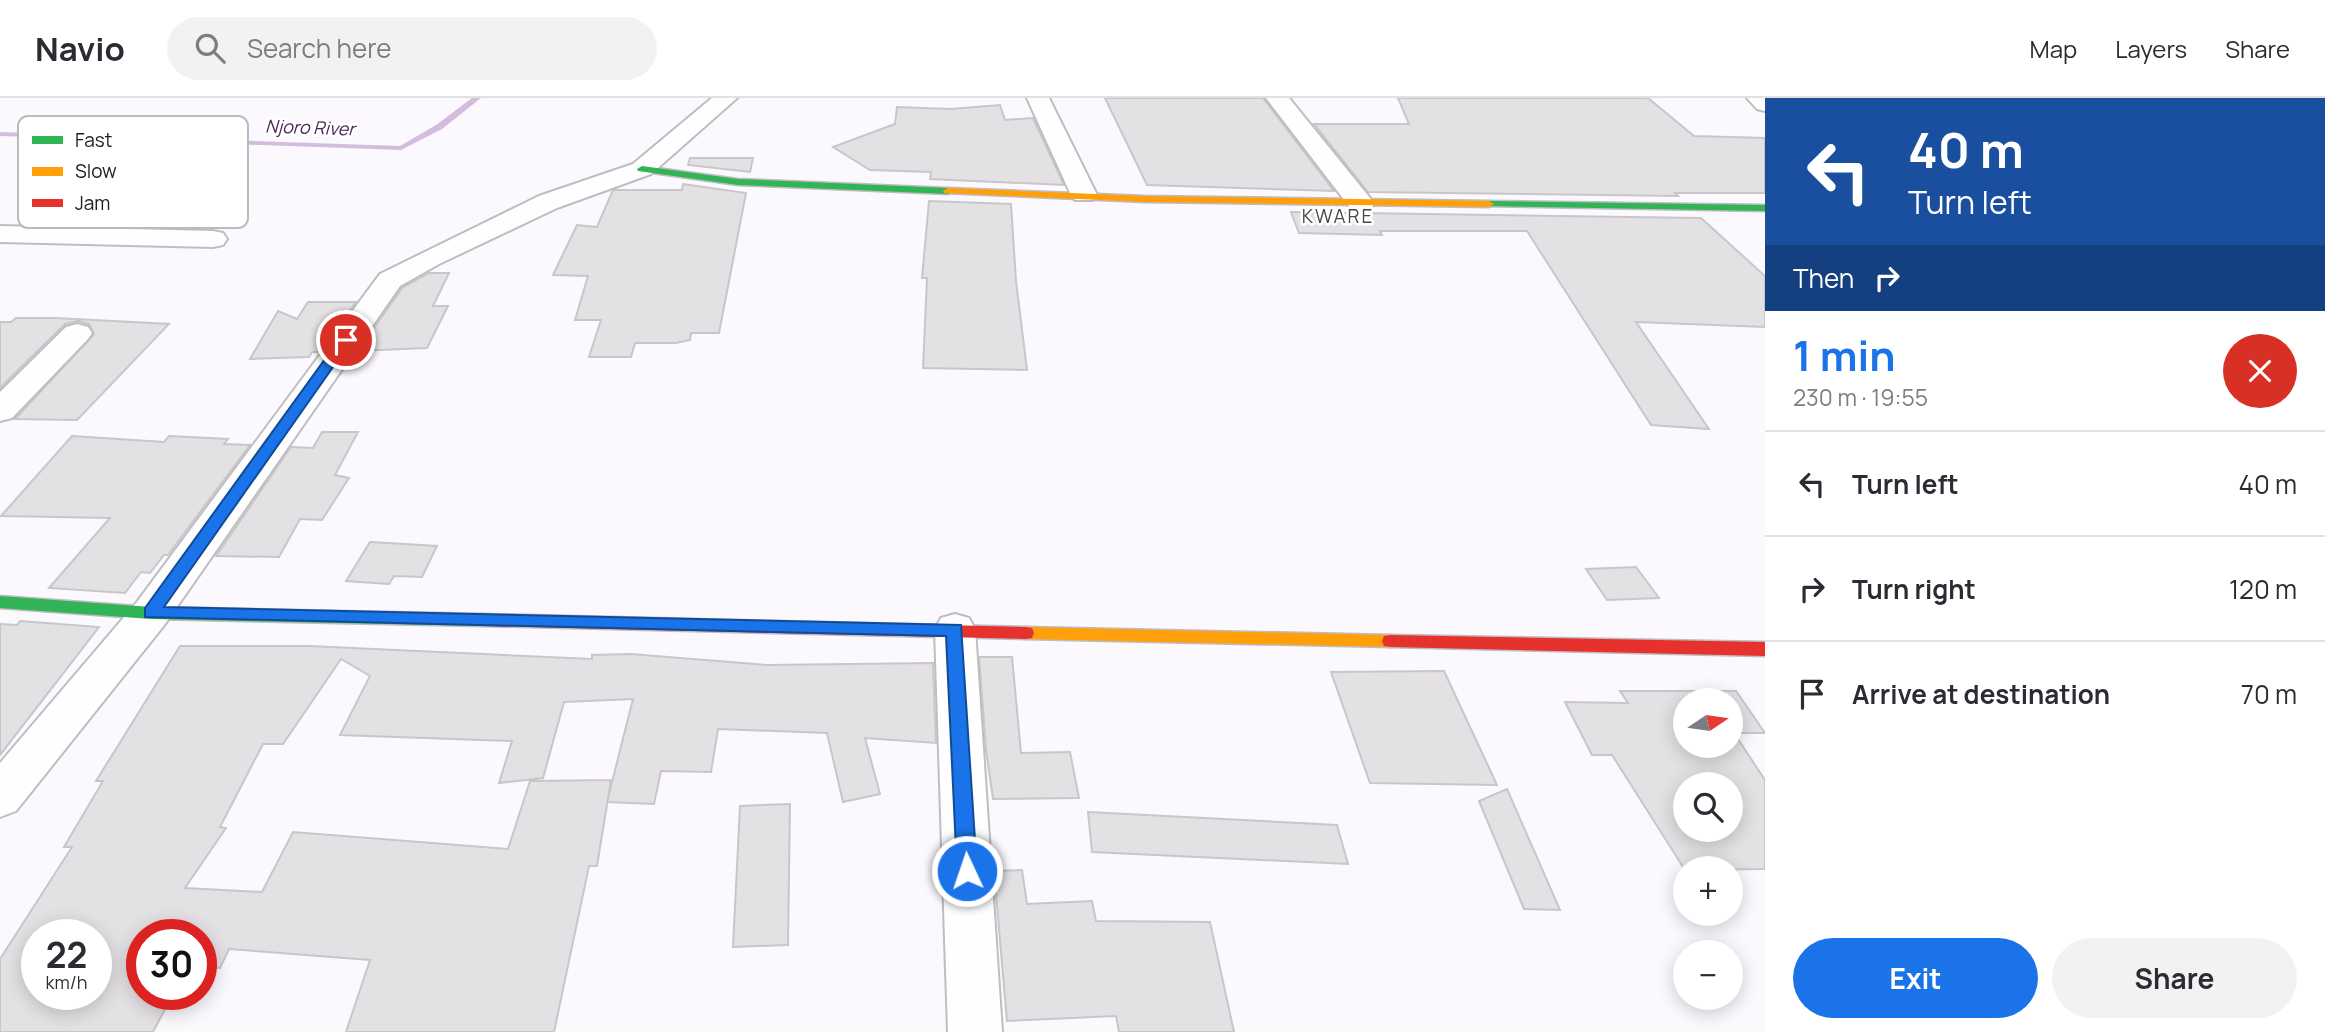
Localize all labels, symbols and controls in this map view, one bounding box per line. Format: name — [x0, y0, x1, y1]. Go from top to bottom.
search box — [167, 17, 657, 80]
text: Navio — [35, 26, 125, 71]
icon: search — [191, 29, 229, 67]
text: Search here — [247, 30, 391, 66]
text: Map — [2030, 32, 2077, 65]
text: Layers — [2115, 32, 2187, 65]
text: Share — [2225, 32, 2290, 65]
water label: Njoro River — [265, 113, 358, 141]
legend — [18, 116, 248, 228]
text: 40 m — [1908, 116, 2024, 183]
icon: left — [1793, 126, 1884, 217]
text: Fast — [75, 127, 112, 153]
text: Slow — [75, 158, 117, 184]
text: Turn left — [1908, 180, 2032, 224]
text: Jam — [75, 190, 110, 216]
district label: KWARE — [1302, 203, 1374, 229]
icon: right — [1868, 259, 1906, 297]
text: Then — [1793, 260, 1854, 296]
pin — [316, 310, 376, 370]
icon: arrive — [327, 321, 365, 359]
text: 1 min — [1793, 326, 1896, 384]
button: close — [2223, 334, 2297, 408]
text: 230 m · 19:55 — [1793, 381, 1928, 413]
icon: left — [1793, 465, 1831, 503]
text: Turn left — [1852, 466, 1959, 502]
text: 40 m — [2239, 466, 2297, 502]
icon: right — [1793, 570, 1831, 608]
text: Turn right — [1852, 571, 1976, 607]
text: 120 m — [2229, 571, 2297, 607]
icon: arrive — [1793, 675, 1831, 713]
text: Arrive at destination — [1852, 676, 2110, 712]
text: 70 m — [2241, 676, 2297, 712]
north arrow — [1673, 688, 1743, 758]
map controls — [1673, 688, 1743, 1010]
button: search — [1673, 772, 1743, 842]
position arrow — [930, 834, 1004, 908]
button: + — [1673, 856, 1743, 926]
speed limit sign: 30 — [126, 919, 217, 1010]
text: 22 — [46, 931, 87, 979]
button: Exit — [1793, 938, 2038, 1018]
button: Share — [2052, 938, 2297, 1018]
button: − — [1673, 940, 1743, 1010]
text: km/h — [46, 970, 87, 994]

